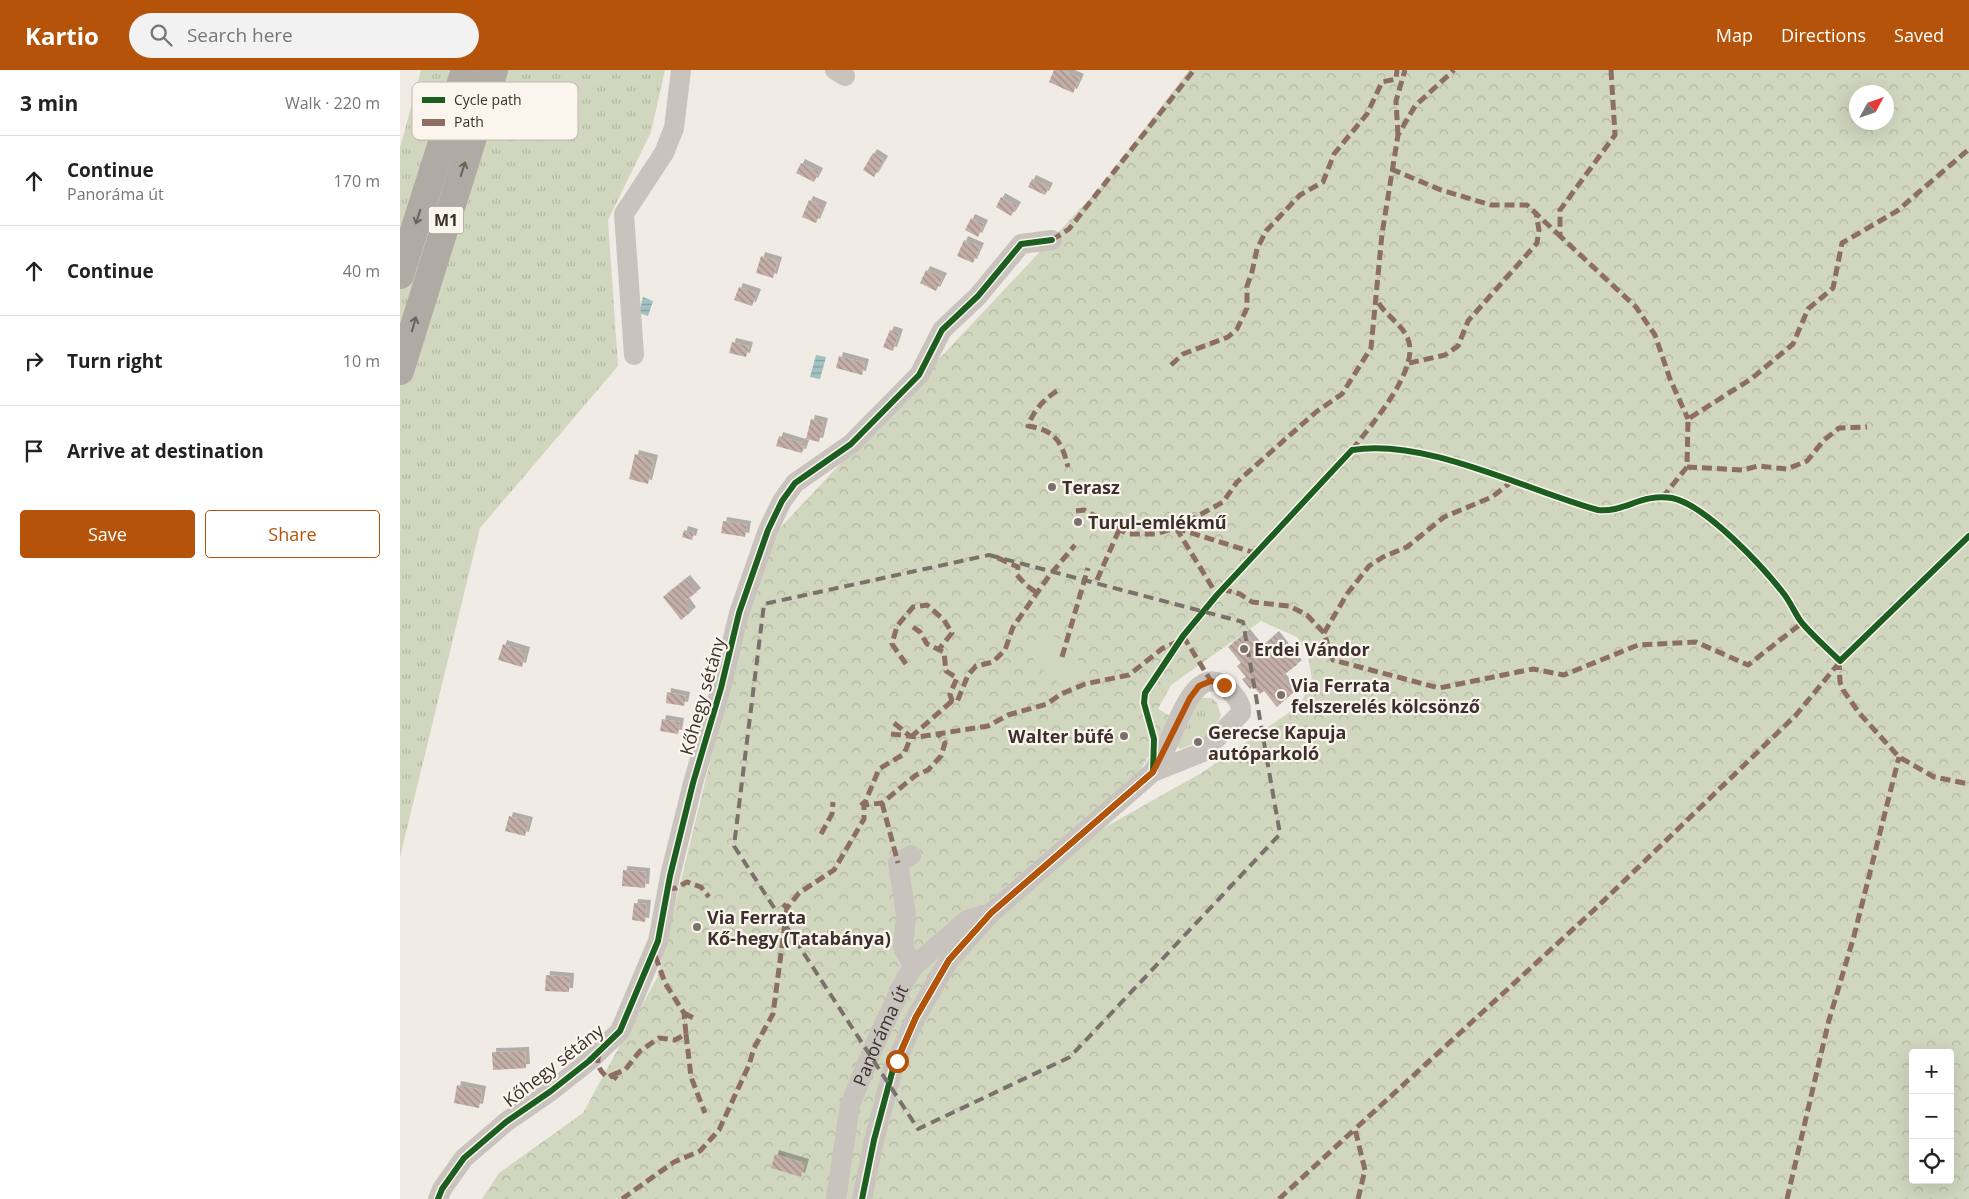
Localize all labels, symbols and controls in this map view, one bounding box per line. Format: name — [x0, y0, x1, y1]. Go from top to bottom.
search box — [129, 13, 479, 58]
text: Kartio — [25, 19, 99, 52]
icon: search — [147, 21, 175, 49]
text: Search here — [187, 22, 293, 48]
text: Map — [1716, 23, 1753, 47]
text: Directions — [1781, 23, 1866, 47]
text: Saved — [1894, 23, 1944, 47]
legend — [412, 82, 578, 140]
north arrow — [1849, 85, 1894, 130]
text: 3 min — [20, 89, 78, 117]
text: Cycle path — [454, 90, 522, 109]
text: Walk · 220 m — [285, 92, 380, 114]
text: Path — [454, 112, 484, 131]
text: Continue — [67, 157, 154, 183]
one-way arrow — [458, 162, 468, 178]
icon: ahead — [20, 167, 48, 195]
text: 170 m — [334, 170, 380, 192]
text: Panoráma út — [67, 183, 164, 205]
road number: M1 — [428, 206, 464, 234]
one-way arrow — [413, 208, 423, 224]
icon: ahead — [20, 257, 48, 285]
text: Continue — [67, 258, 154, 284]
text: 40 m — [343, 260, 380, 282]
one-way arrow — [409, 317, 419, 333]
icon: right — [20, 347, 48, 375]
text: Turn right — [67, 348, 162, 374]
text: 10 m — [343, 350, 380, 372]
icon: arrive — [20, 437, 48, 465]
text: Arrive at destination — [67, 438, 264, 464]
place label: Terasz — [1062, 475, 1120, 499]
marker: Terasz — [1046, 481, 1058, 493]
button: Save — [20, 510, 195, 558]
button: Share — [205, 510, 380, 558]
place label: Turul-emlékmű — [1088, 510, 1227, 534]
marker: Turul-emlékmű — [1072, 516, 1084, 528]
street label: Kőhegy sétány — [674, 633, 731, 758]
place label: Erdei Vándor — [1254, 637, 1370, 661]
marker: Erdei Vándor — [1238, 643, 1250, 655]
place label: Via Ferrata felszerelés kölcsönző — [1291, 673, 1480, 718]
route end — [1213, 674, 1236, 697]
marker: Via Ferrata felszerelés kölcsönző — [1275, 689, 1287, 701]
place label: Gerecse Kapuja autóparkoló — [1208, 720, 1346, 765]
place label: Walter büfé — [1008, 724, 1114, 748]
marker: Walter büfé — [1118, 730, 1130, 742]
marker: Gerecse Kapuja autóparkoló — [1192, 736, 1204, 748]
place label: Via Ferrata Kő-hegy (Tatabánya) — [707, 905, 891, 950]
marker: Via Ferrata Kő-hegy (Tatabánya) — [691, 921, 703, 933]
street label: Panoráma út — [847, 981, 913, 1090]
street label: Kőhegy sétány — [498, 1018, 609, 1112]
map controls — [1909, 1049, 1954, 1184]
button: + — [1909, 1049, 1954, 1094]
route start — [886, 1050, 909, 1073]
button: − — [1909, 1094, 1954, 1139]
button: locate — [1909, 1139, 1954, 1184]

